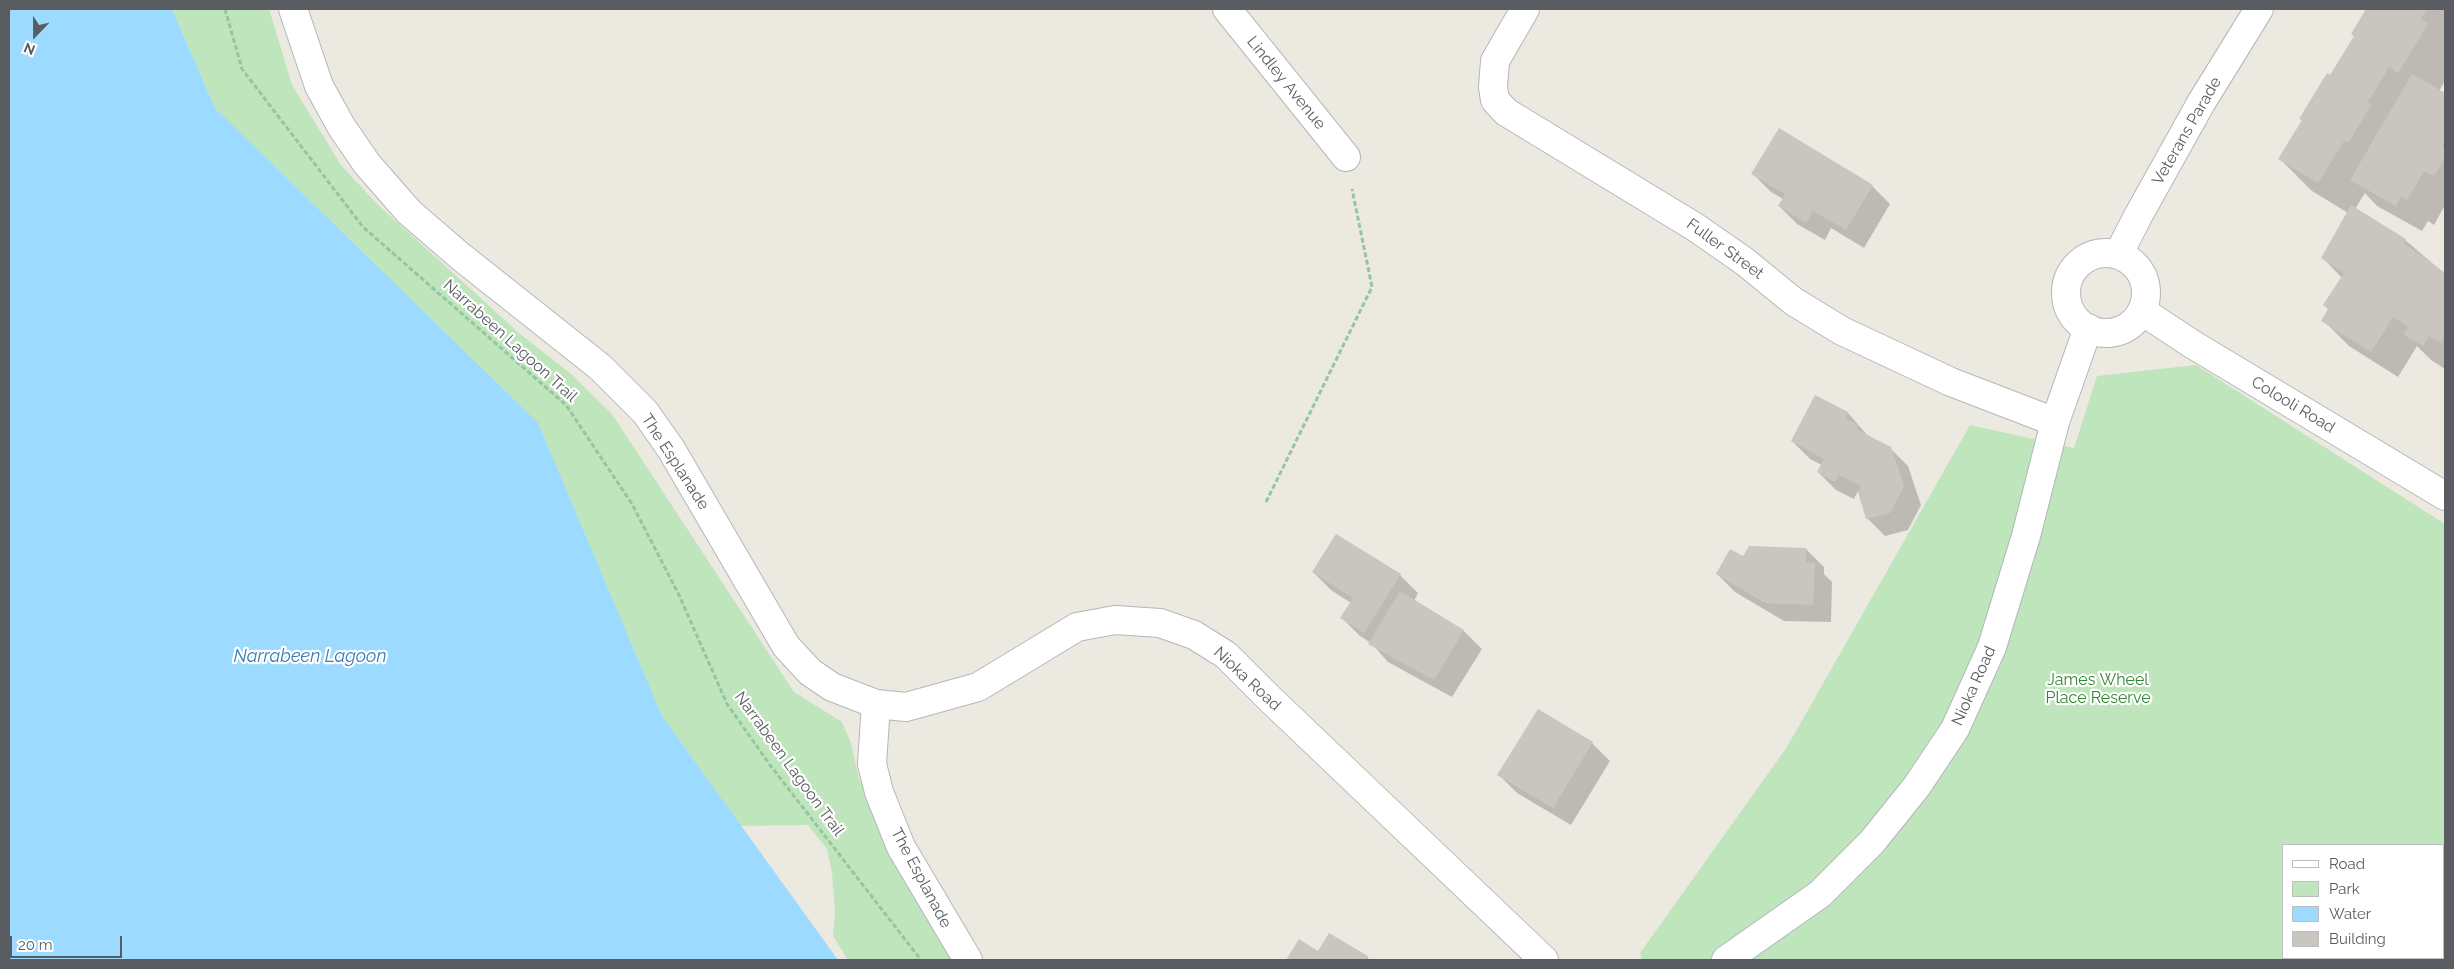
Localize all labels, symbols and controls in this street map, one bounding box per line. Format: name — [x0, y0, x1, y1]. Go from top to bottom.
north arrow — [10, 10, 60, 60]
street label: Lindley Avenue — [1243, 32, 1329, 134]
text: N — [21, 39, 37, 58]
street label: Veterans Parade — [2148, 74, 2226, 188]
street label: Fuller Street — [1683, 215, 1767, 283]
street label: Narrabeen Lagoon Trail — [439, 276, 581, 406]
street label: Colooli Road — [2248, 373, 2338, 437]
street label: The Esplanade — [637, 411, 713, 513]
street label: Nioka Road — [1209, 643, 1285, 715]
street label: Nioka Road — [1948, 643, 2000, 729]
water label: Narrabeen Lagoon — [233, 646, 387, 668]
park label: James Wheel Place Reserve — [2045, 670, 2151, 708]
street label: Narrabeen Lagoon Trail — [730, 688, 848, 840]
street label: The Esplanade — [887, 825, 955, 931]
legend — [2282, 844, 2444, 959]
text: Road — [2329, 855, 2365, 873]
text: Park — [2329, 880, 2360, 898]
text: Water — [2329, 905, 2371, 923]
scale bar — [12, 926, 125, 958]
text: Building — [2329, 930, 2386, 948]
text: 20 m — [18, 936, 53, 954]

